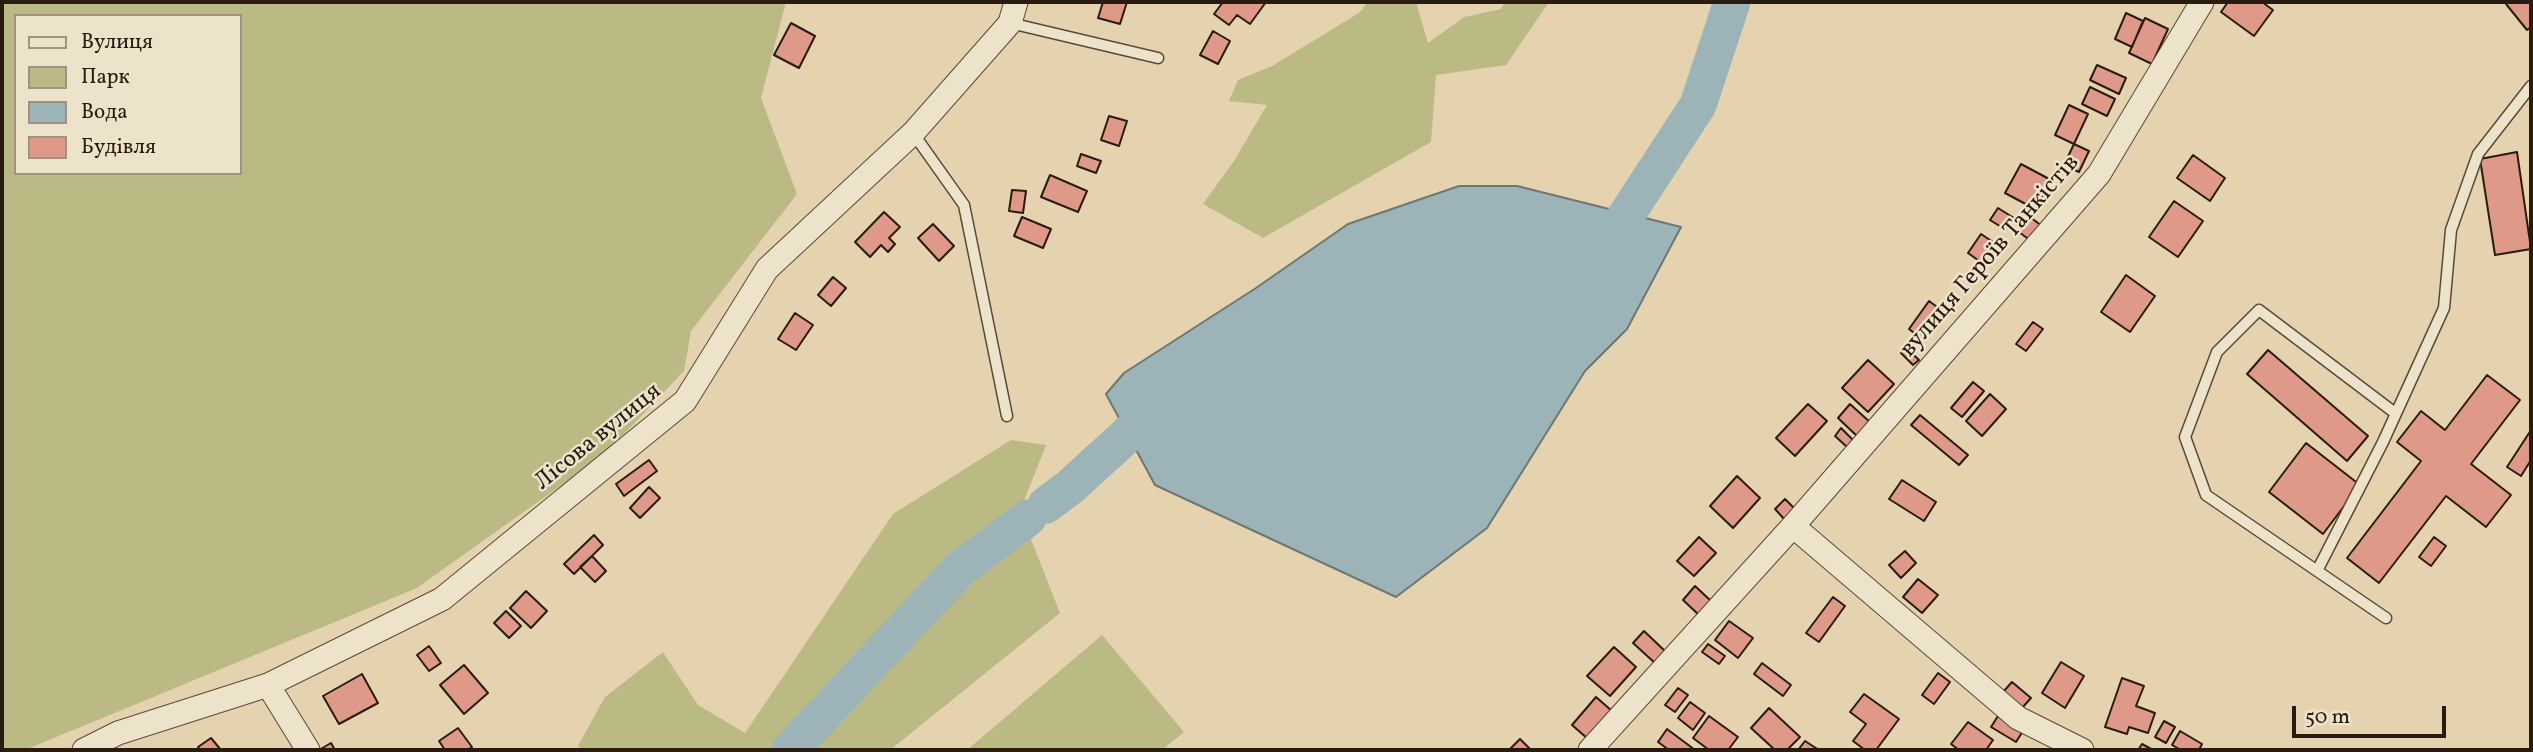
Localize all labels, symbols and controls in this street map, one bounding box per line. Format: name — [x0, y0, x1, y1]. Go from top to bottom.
legend — [14, 14, 242, 175]
text: Вулиця — [81, 28, 153, 57]
text: Парк — [81, 63, 130, 92]
text: Вода — [81, 98, 128, 127]
text: Будівля — [81, 133, 156, 162]
street label: вулиця Героїв Танкістів — [1895, 150, 2087, 364]
street label: Лісова вулиця — [530, 378, 668, 498]
scale bar — [2295, 692, 2449, 736]
text: 50 m — [2305, 703, 2350, 732]

